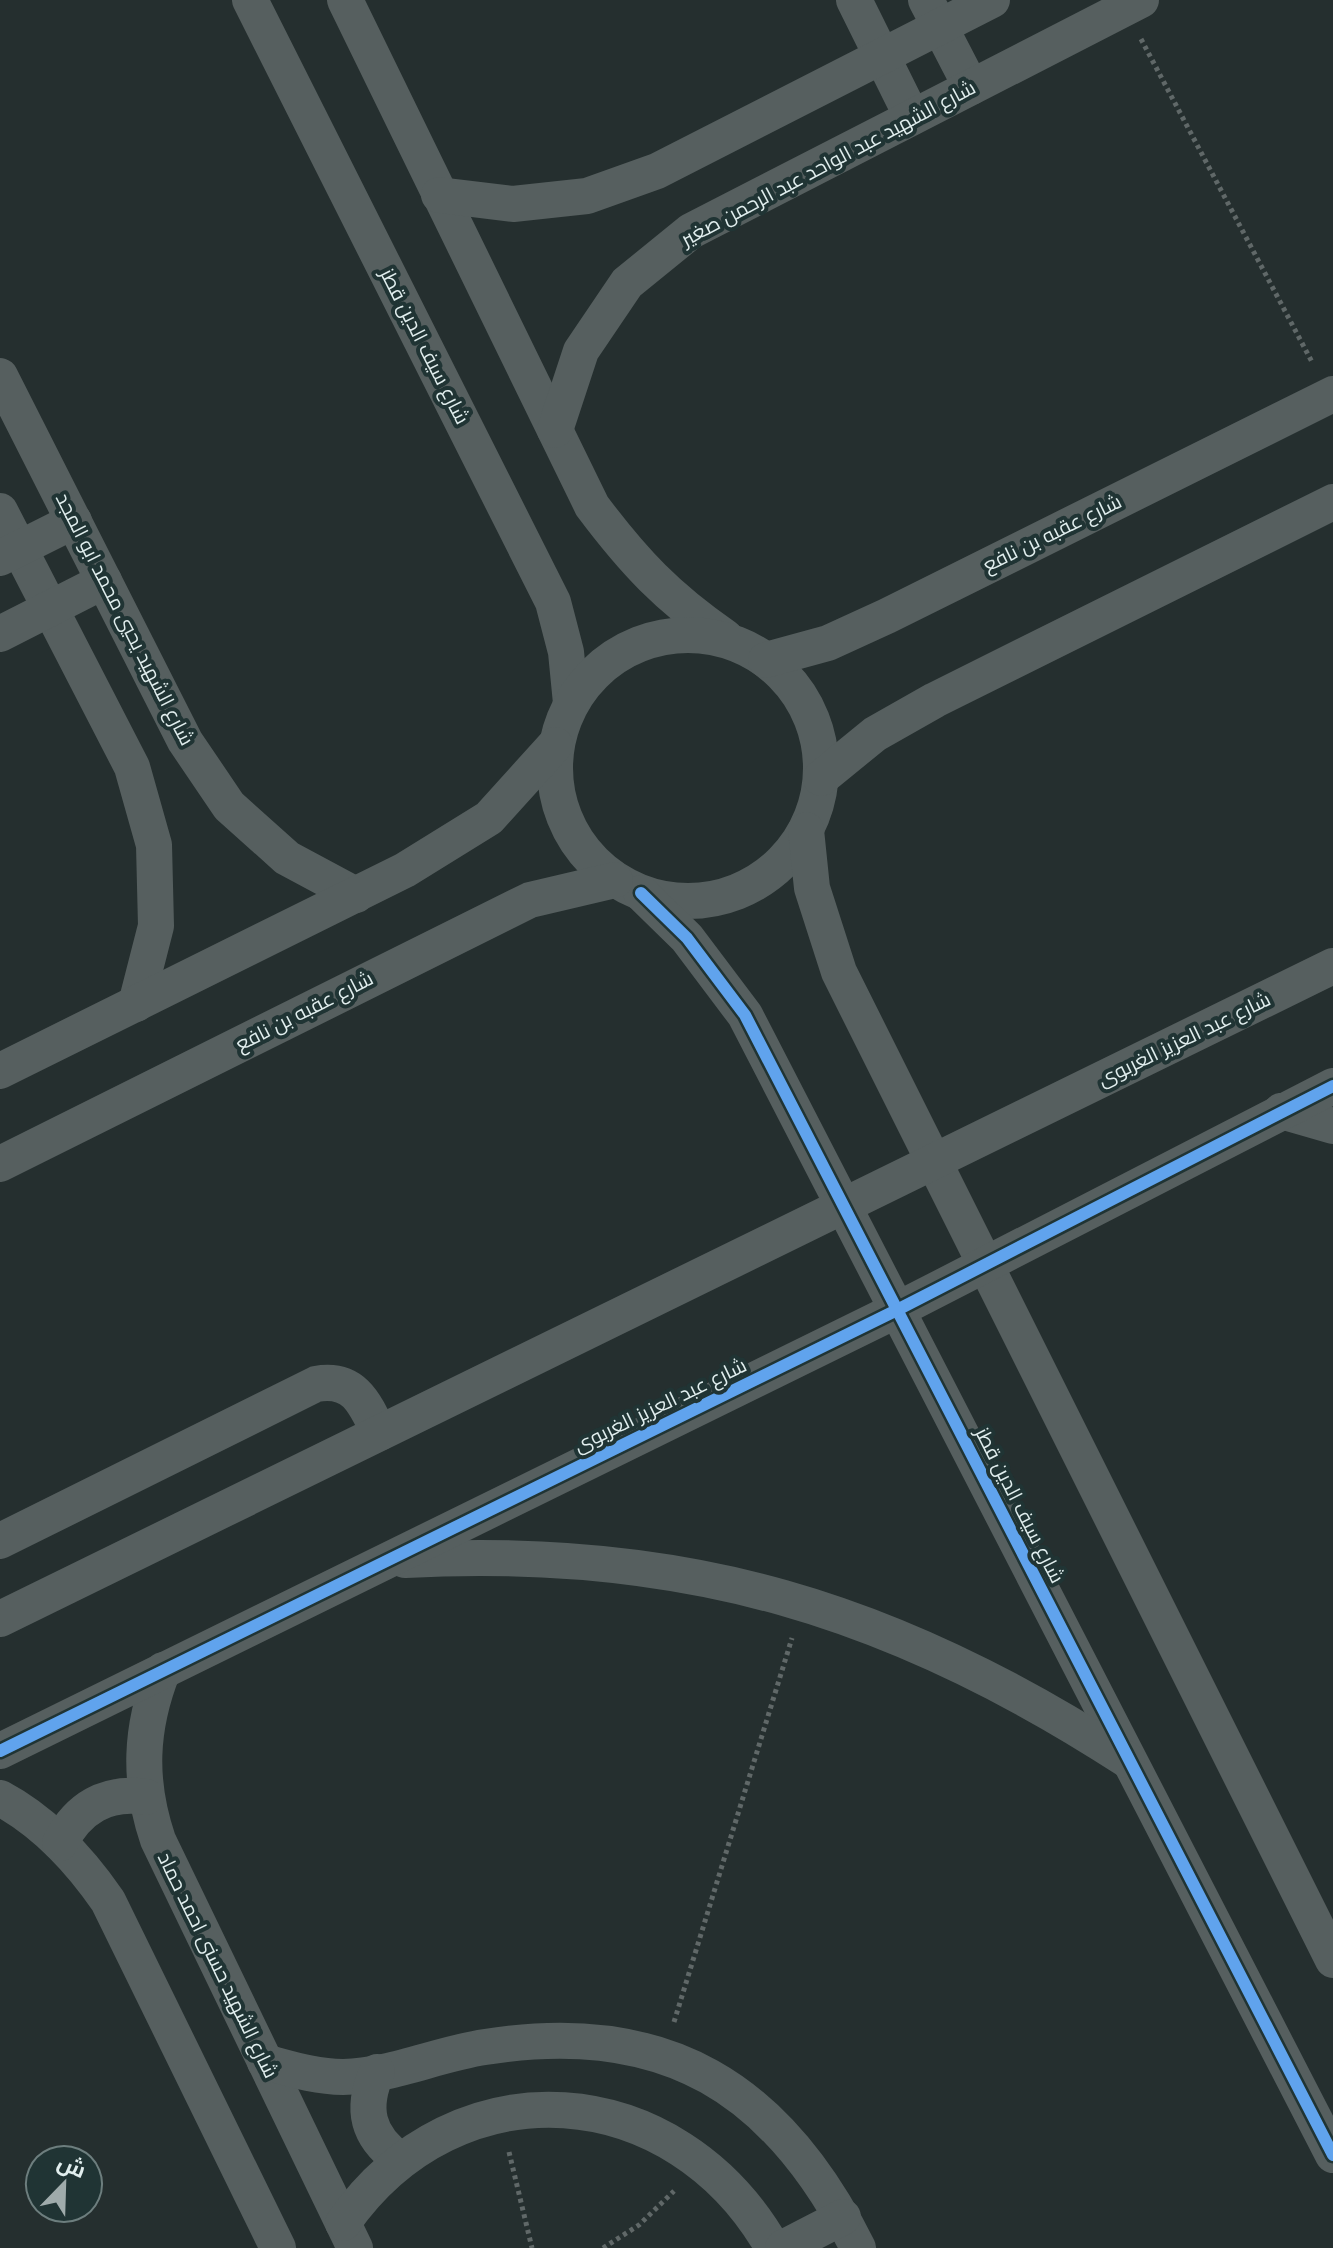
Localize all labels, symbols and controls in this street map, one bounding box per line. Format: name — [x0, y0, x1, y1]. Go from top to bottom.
street label: شارع الشهيد عبد الواحد عبد الرحمن صغير — [675, 74, 980, 253]
street label: شارع سيف الدين قطز — [373, 263, 476, 429]
street label: شارع الشهيد يحيي محمد ابو المجد — [49, 488, 200, 750]
street label: شارع عقبه بن نافع — [978, 488, 1126, 579]
street label: شارع عقبه بن نافع — [231, 965, 378, 1058]
street label: شارع عبد العزيز الغربوى — [1093, 986, 1275, 1093]
street label: شارع عبد العزيز الغربوى — [569, 1352, 751, 1459]
street label: شارع سيف الدين قطز — [968, 1422, 1071, 1588]
street label: شارع الشهيد حسنى احمد حماد — [151, 1848, 284, 2083]
north arrow — [24, 2144, 104, 2224]
text: ش — [53, 2147, 90, 2184]

